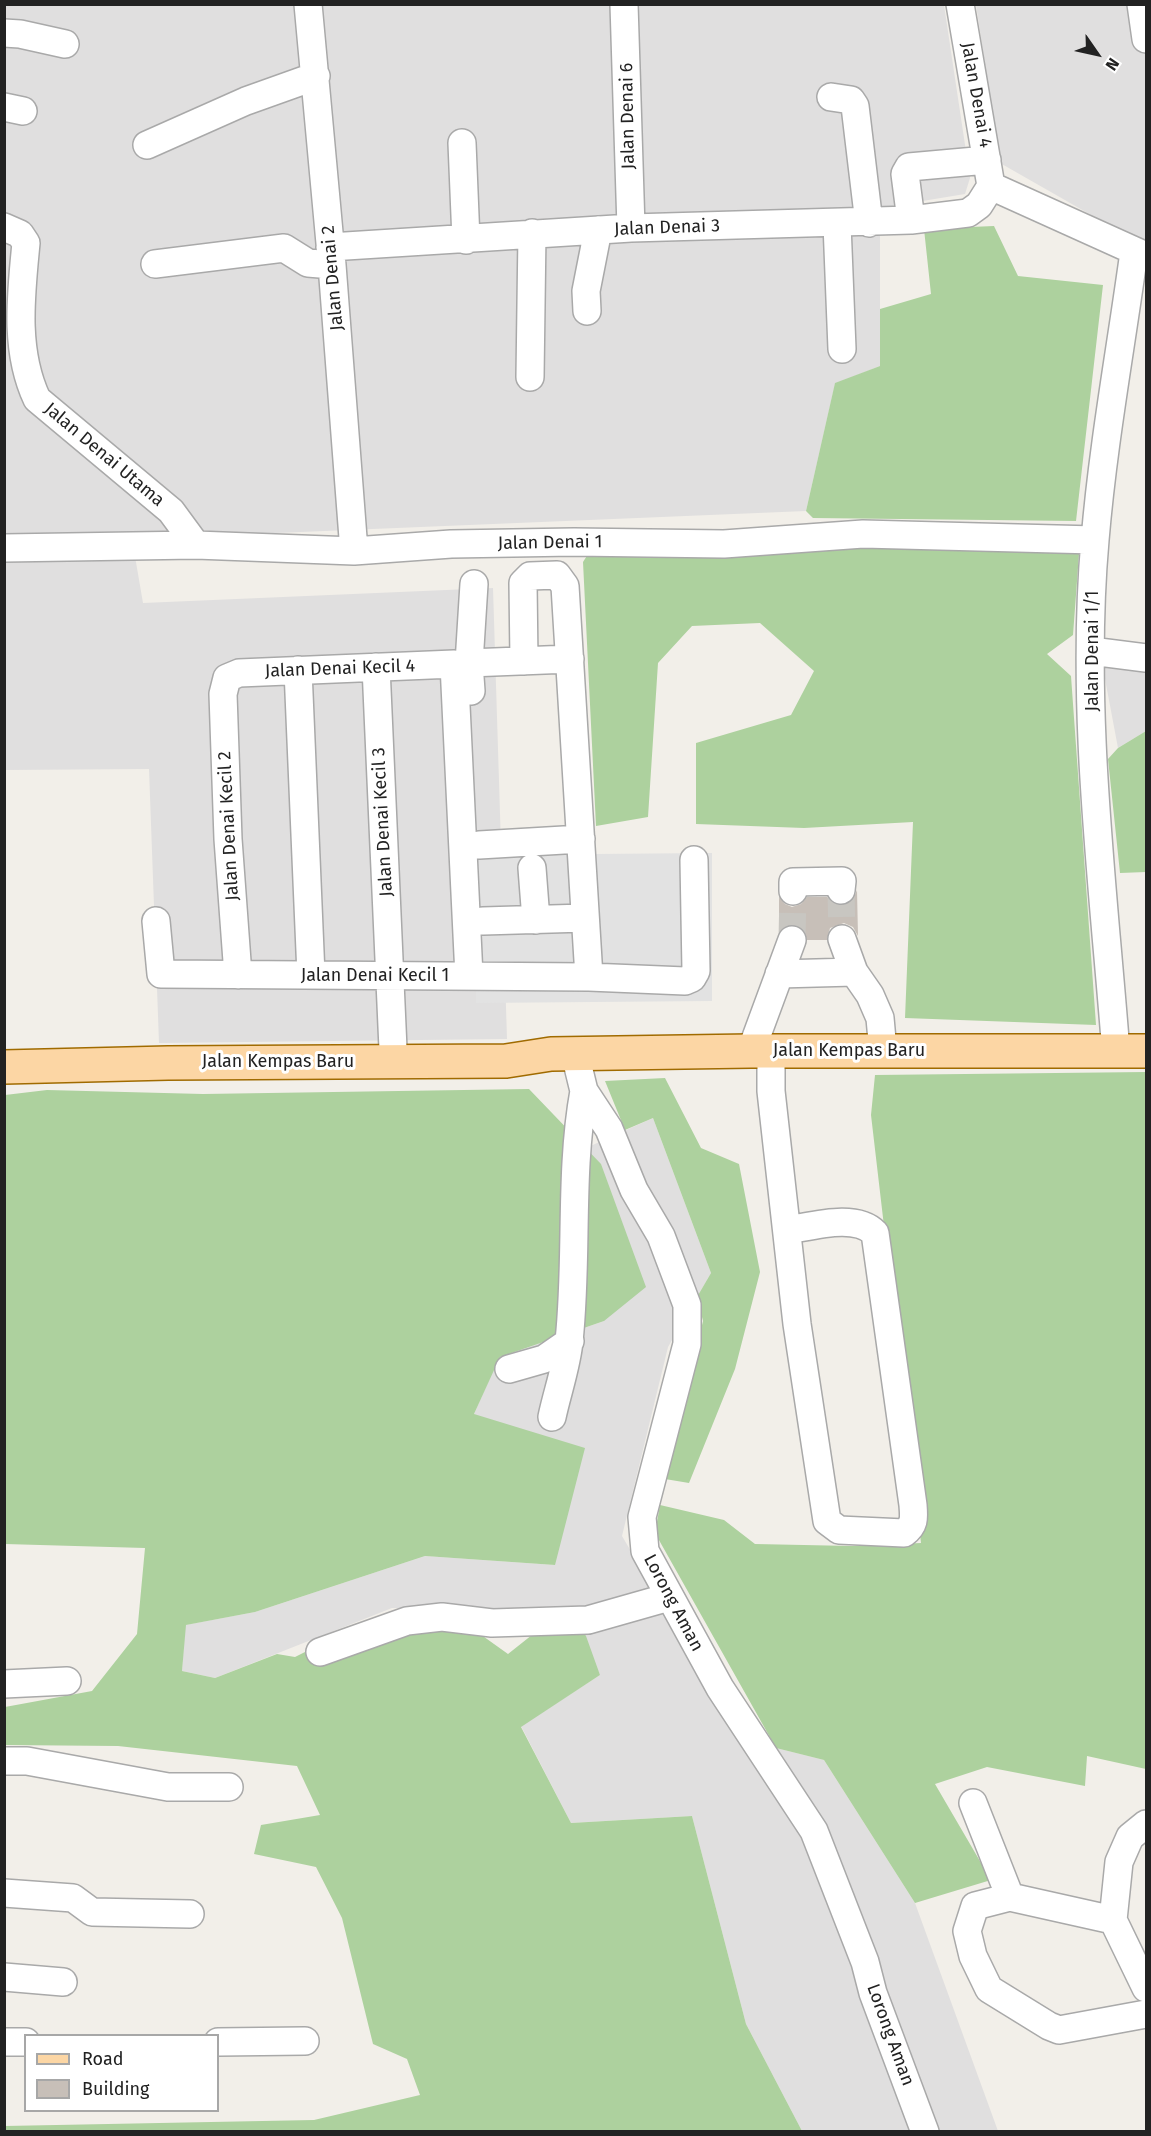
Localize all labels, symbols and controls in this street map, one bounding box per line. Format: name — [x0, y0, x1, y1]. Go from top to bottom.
north arrow — [1067, 24, 1127, 84]
street label: Jalan Denai 4 — [956, 41, 996, 149]
text: N — [1101, 55, 1123, 74]
street label: Jalan Denai 6 — [616, 63, 640, 169]
street label: Jalan Denai 3 — [614, 215, 720, 241]
street label: Jalan Denai 2 — [318, 224, 348, 332]
street label: Jalan Denai Utama — [39, 398, 169, 512]
street label: Jalan Denai 1 — [497, 531, 603, 555]
street label: Jalan Denai 1/1 — [1082, 591, 1104, 711]
street label: Jalan Denai Kecil 4 — [264, 656, 416, 682]
street label: Jalan Denai Kecil 3 — [368, 747, 398, 897]
street label: Jalan Denai Kecil 2 — [214, 751, 244, 901]
street label: Jalan Denai Kecil 1 — [301, 965, 449, 987]
street label: Jalan Kempas Baru — [773, 1040, 925, 1062]
street label: Jalan Kempas Baru — [202, 1051, 354, 1073]
street label: Lorong Aman — [638, 1551, 708, 1655]
street label: Lorong Aman — [862, 1981, 918, 2089]
legend — [24, 2034, 219, 2112]
text: Road — [82, 2048, 124, 2070]
text: Building — [82, 2078, 149, 2100]

